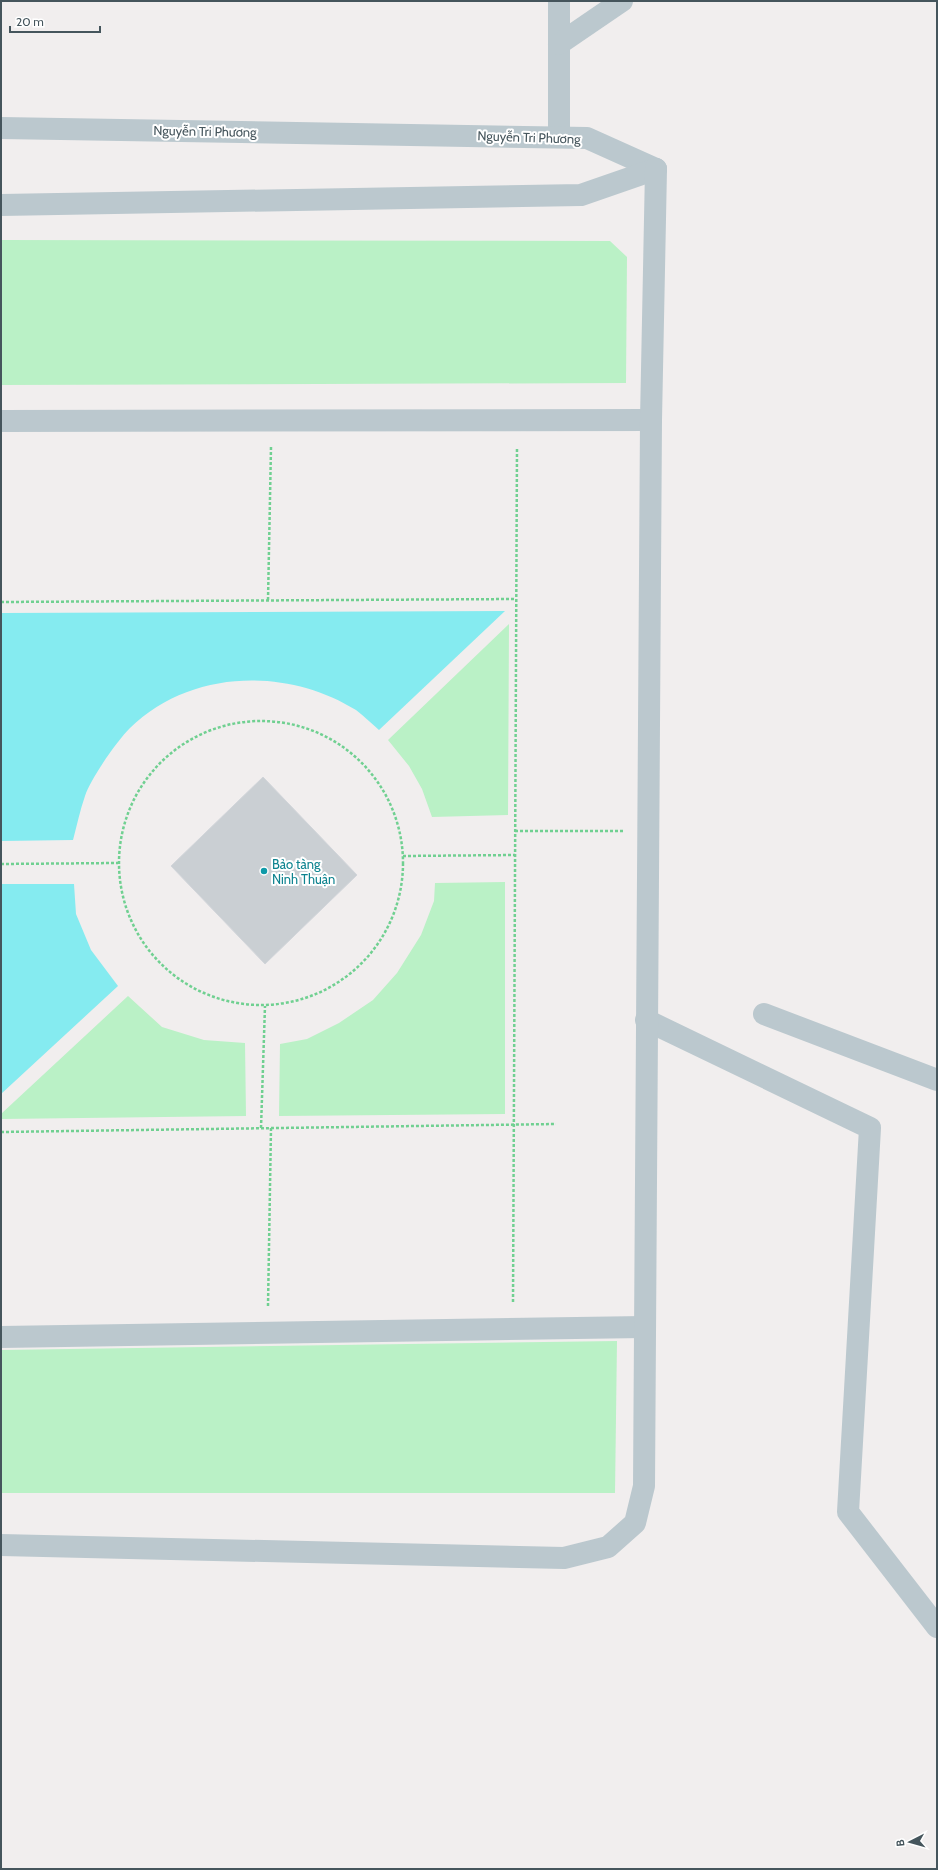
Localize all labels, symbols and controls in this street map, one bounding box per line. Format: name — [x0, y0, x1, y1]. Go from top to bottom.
scale bar — [10, 8, 100, 34]
text: 20 m — [16, 14, 44, 29]
street label: Nguyễn Tri Phương — [153, 122, 257, 140]
street label: Nguyễn Tri Phương — [477, 127, 581, 147]
place label: Bảo tàng Ninh Thuận — [272, 856, 335, 887]
marker: Bảo tàng Ninh Thuận — [259, 866, 269, 876]
north arrow — [890, 1822, 930, 1862]
text: B — [893, 1839, 907, 1847]

